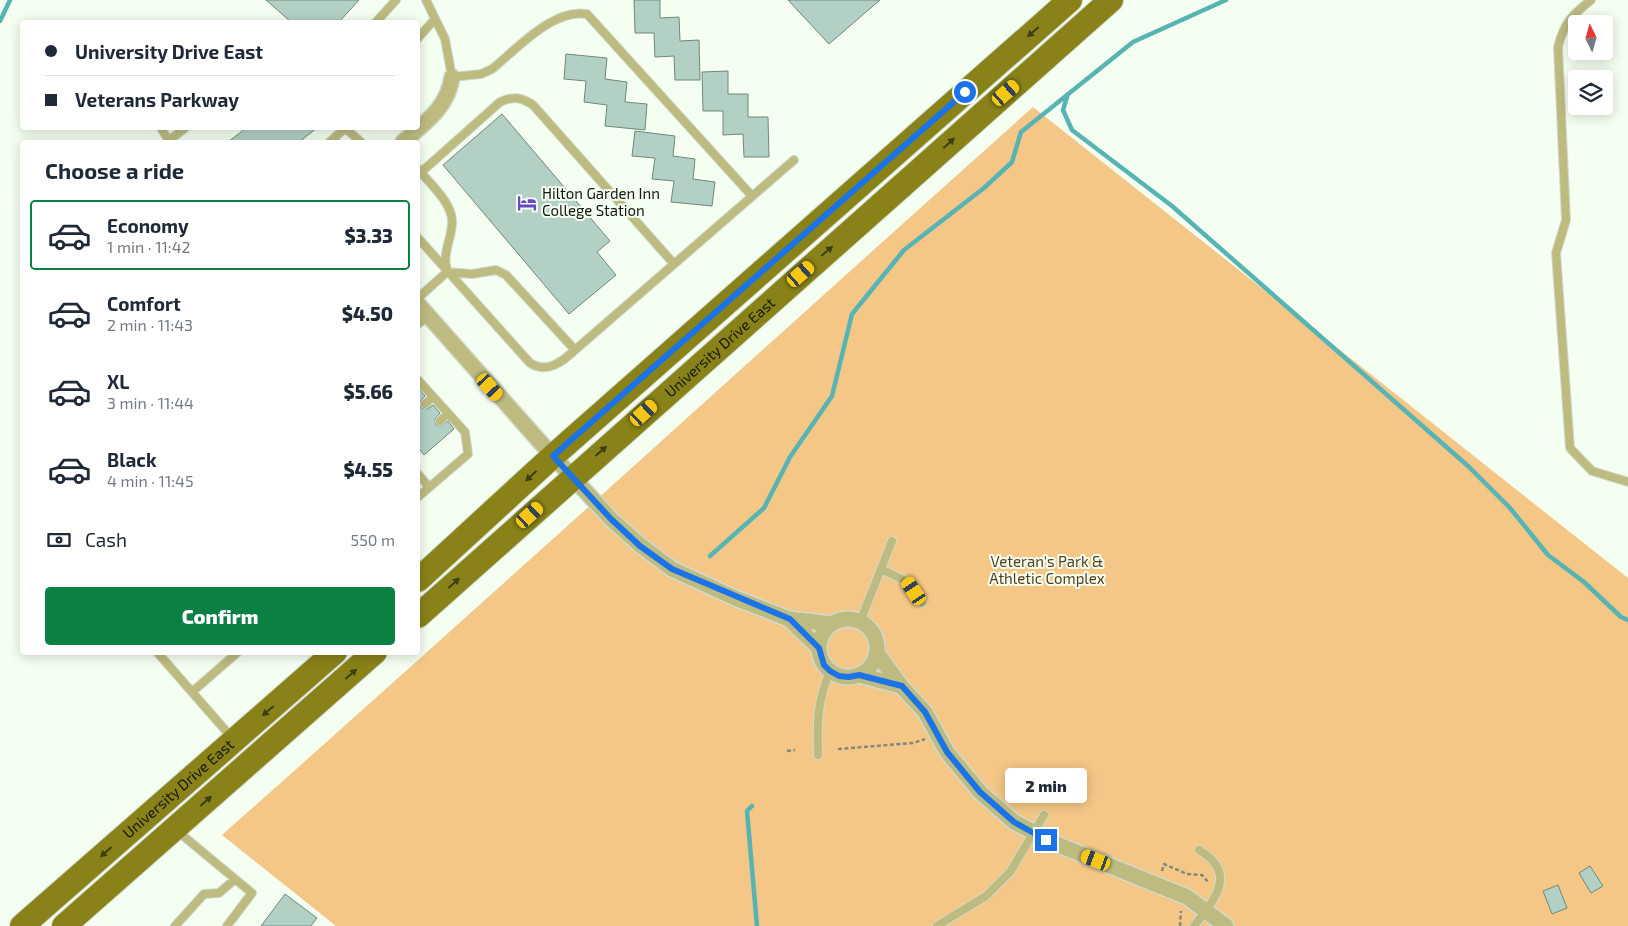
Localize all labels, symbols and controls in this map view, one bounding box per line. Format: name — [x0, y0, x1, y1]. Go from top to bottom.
north arrow — [1568, 15, 1612, 60]
map controls — [1568, 15, 1613, 115]
one-way arrow — [1028, 26, 1040, 38]
text: University Drive East — [75, 40, 263, 63]
button: layers — [1568, 70, 1613, 115]
car — [989, 77, 1022, 109]
route start — [954, 81, 976, 103]
text: Veterans Parkway — [75, 88, 239, 111]
one-way arrow — [943, 138, 956, 149]
text: Choose a ride — [45, 157, 184, 183]
place label: Hilton Garden Inn College Station — [542, 184, 660, 219]
hotel icon: Hilton Garden Inn College Station — [516, 192, 538, 214]
icon: car — [47, 213, 92, 258]
text: Economy — [107, 214, 189, 237]
text: $3.33 — [344, 224, 393, 247]
text: 1 min · 11:42 — [107, 237, 190, 256]
one-way arrow — [821, 245, 833, 257]
car — [784, 258, 817, 290]
icon: car — [47, 291, 92, 336]
text: Comfort — [107, 292, 181, 315]
street label: University Drive East — [660, 293, 778, 401]
text: $4.50 — [342, 302, 393, 325]
text: 2 min · 11:43 — [107, 315, 193, 334]
icon: car — [47, 369, 92, 414]
text: XL — [107, 370, 129, 393]
car — [474, 371, 505, 403]
text: $5.66 — [344, 380, 393, 403]
text: 3 min · 11:44 — [107, 393, 194, 412]
car — [627, 397, 660, 429]
one-way arrow — [594, 445, 606, 457]
icon: car — [47, 447, 92, 492]
text: Black — [107, 448, 157, 471]
text: $4.55 — [343, 458, 393, 481]
one-way arrow — [526, 470, 538, 482]
text: 4 min · 11:45 — [107, 471, 194, 490]
car — [513, 499, 546, 531]
icon: cash — [45, 526, 73, 554]
text: Cash — [85, 528, 127, 551]
text: 550 m — [351, 530, 395, 549]
park label: Veteran's Park & Athletic Complex — [989, 552, 1105, 587]
car — [899, 574, 928, 608]
one-way arrow — [447, 577, 459, 589]
button: Confirm — [45, 587, 395, 645]
one-way arrow — [344, 668, 357, 679]
one-way arrow — [263, 705, 275, 717]
street label: University Drive East — [119, 735, 237, 842]
callout: 2 min — [1005, 768, 1087, 802]
text: 2 min — [1025, 776, 1067, 795]
one-way arrow — [199, 795, 211, 807]
route end — [1035, 829, 1057, 851]
one-way arrow — [101, 846, 113, 858]
car — [1079, 848, 1112, 872]

